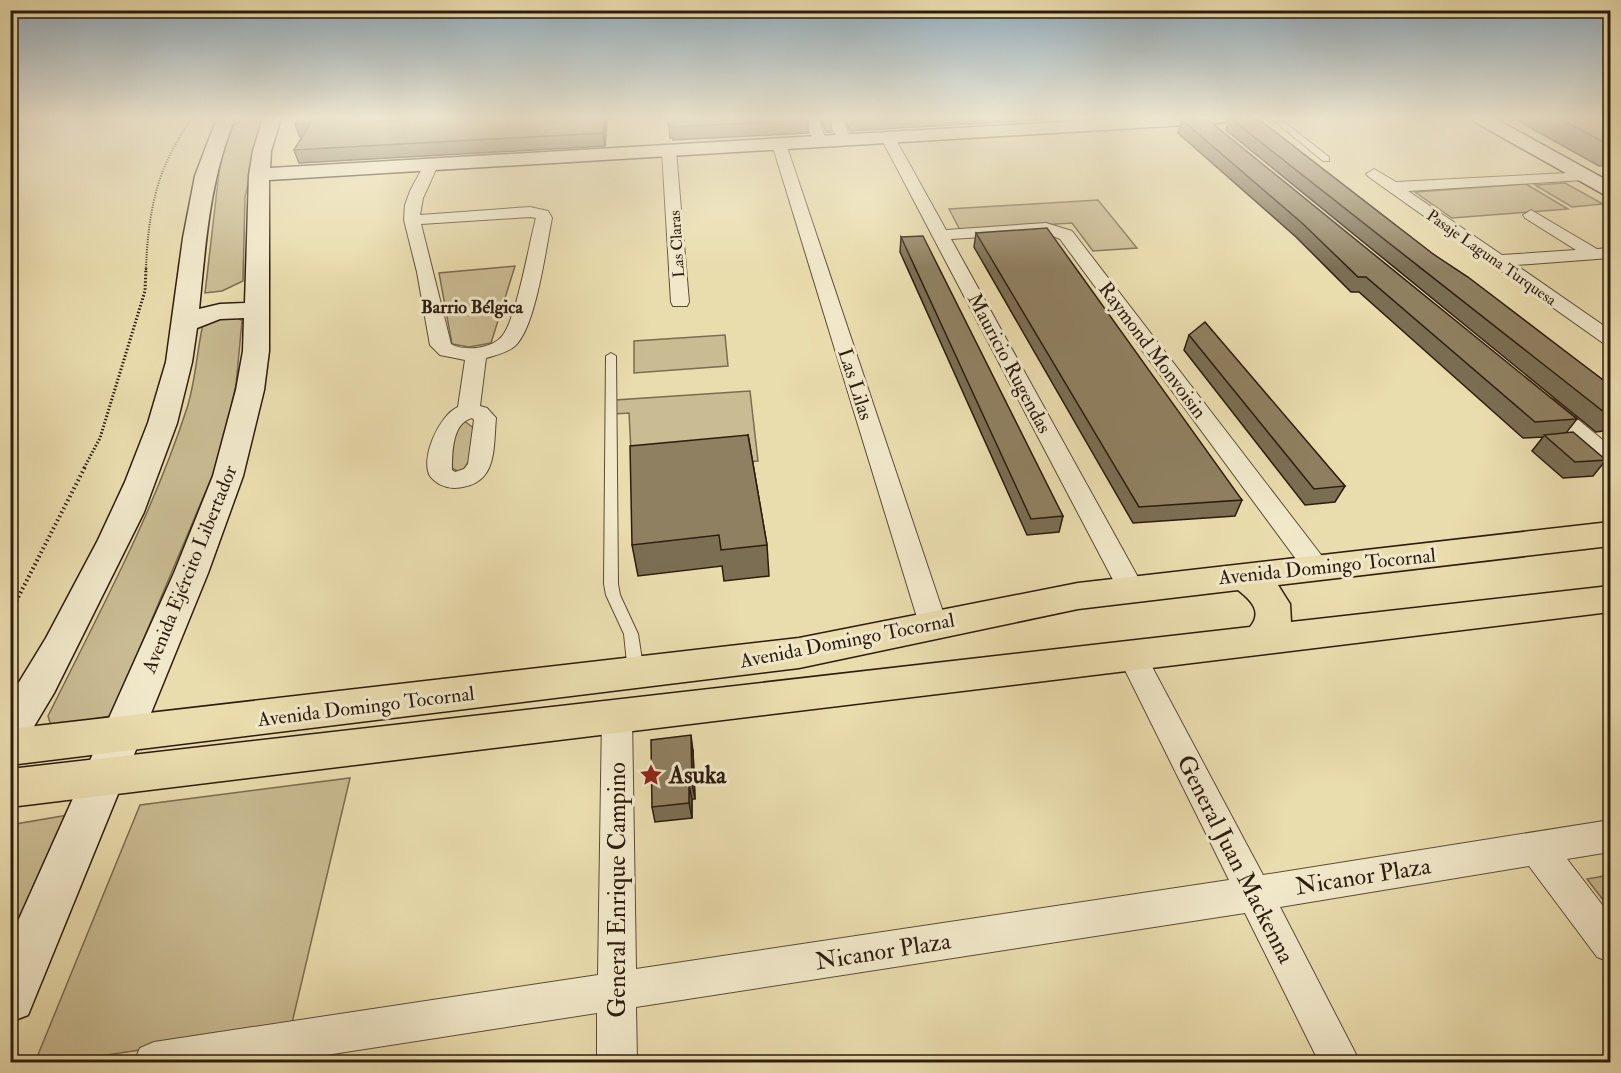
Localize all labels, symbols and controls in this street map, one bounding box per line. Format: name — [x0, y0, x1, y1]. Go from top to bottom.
street label: Pasaje Laguna Turquesa — [1423, 205, 1561, 310]
street label: Las Claras — [665, 210, 689, 278]
street label: Raymond Monvoisin — [1093, 277, 1212, 424]
street label: Mauricio Rugendas — [962, 289, 1057, 438]
district label: Barrio Bélgica — [421, 296, 524, 319]
street label: Las Lilas — [832, 345, 879, 423]
street label: Avenida Ejército Libertador — [136, 461, 243, 678]
street label: Avenida Domingo Tocornal — [1216, 543, 1437, 590]
street label: Avenida Domingo Tocornal — [737, 607, 957, 674]
street label: Avenida Domingo Tocornal — [255, 681, 476, 732]
street label: General Juan Mackenna — [1170, 750, 1302, 970]
place label: Asuka — [668, 760, 727, 791]
street label: General Enrique Campino — [602, 762, 633, 1018]
place icon: Asuka — [638, 762, 664, 788]
street label: Nicanor Plaza — [1293, 850, 1434, 902]
street label: Nicanor Plaza — [813, 925, 954, 977]

